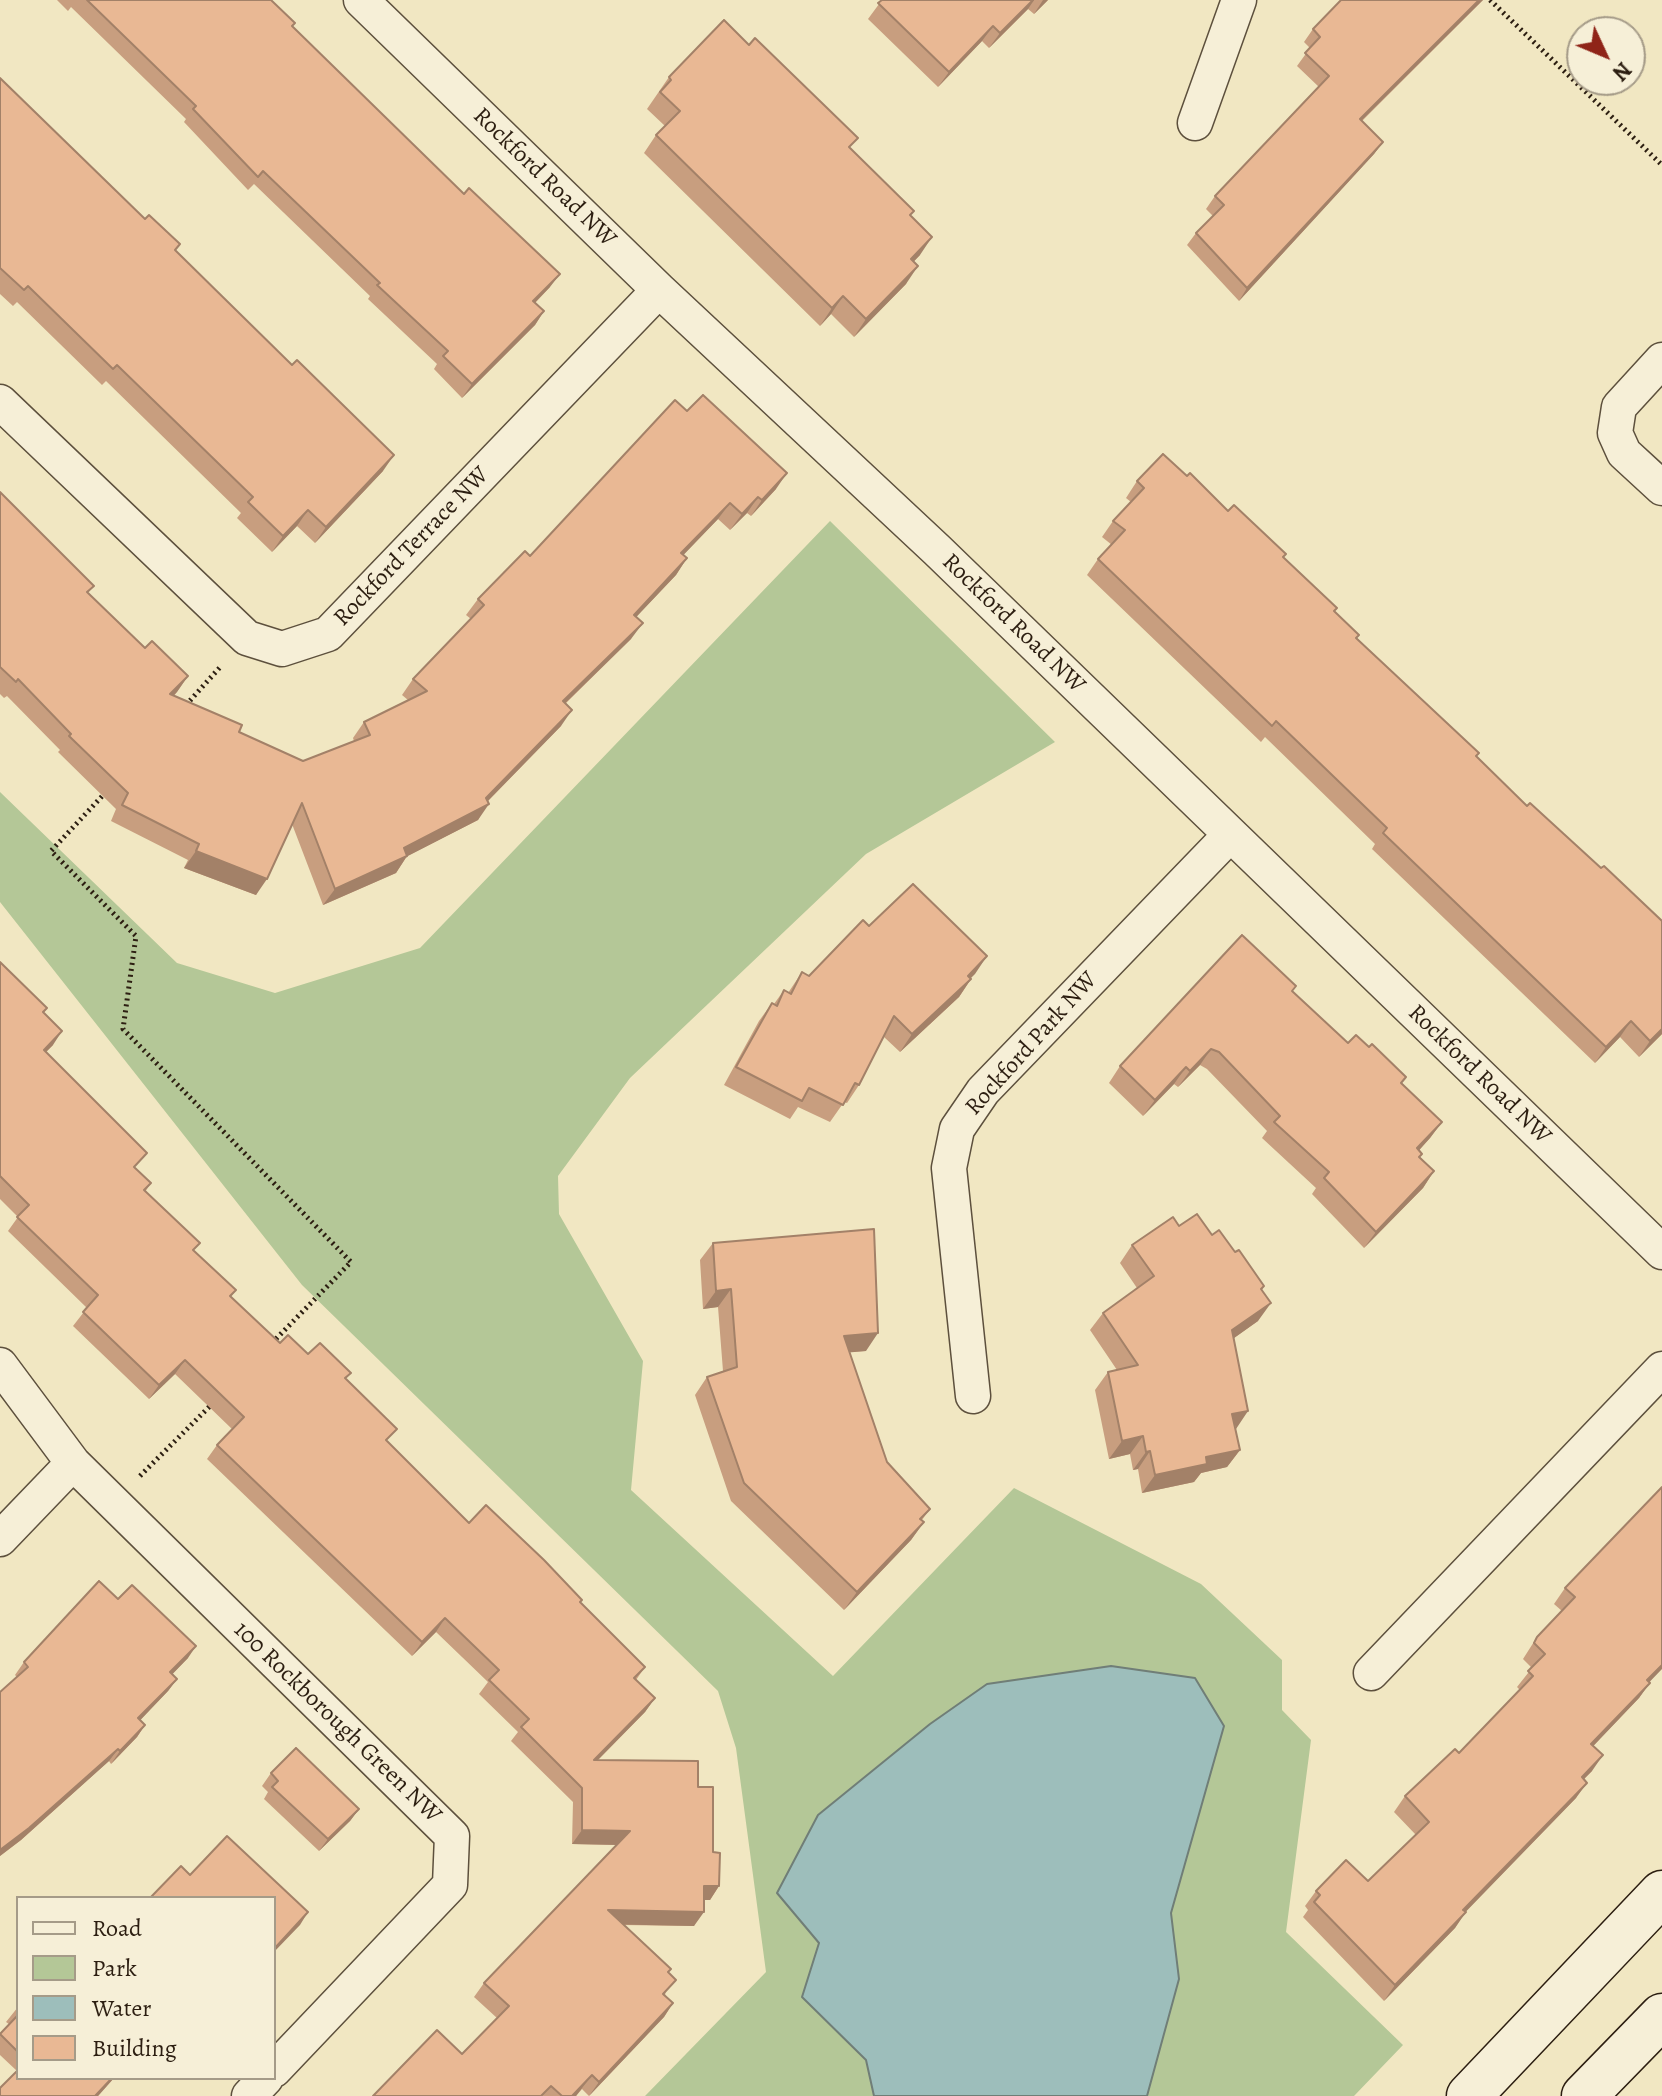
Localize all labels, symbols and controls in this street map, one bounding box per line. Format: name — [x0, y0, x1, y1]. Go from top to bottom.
north arrow — [1566, 16, 1646, 96]
text: N — [1605, 55, 1638, 87]
street label: Rockford Road NW — [466, 102, 622, 254]
street label: Rockford Terrace NW — [328, 461, 496, 633]
street label: Rockford Road NW — [935, 548, 1091, 700]
street label: Rockford Park NW — [960, 966, 1104, 1122]
street label: Rockford Road NW — [1401, 999, 1557, 1151]
street label: 100 Rockborough Green NW — [227, 1616, 447, 1830]
legend — [16, 1896, 276, 2080]
text: Road — [92, 1912, 142, 1944]
text: Park — [92, 1952, 137, 1984]
text: Water — [92, 1992, 152, 2024]
text: Building — [92, 2032, 177, 2064]

